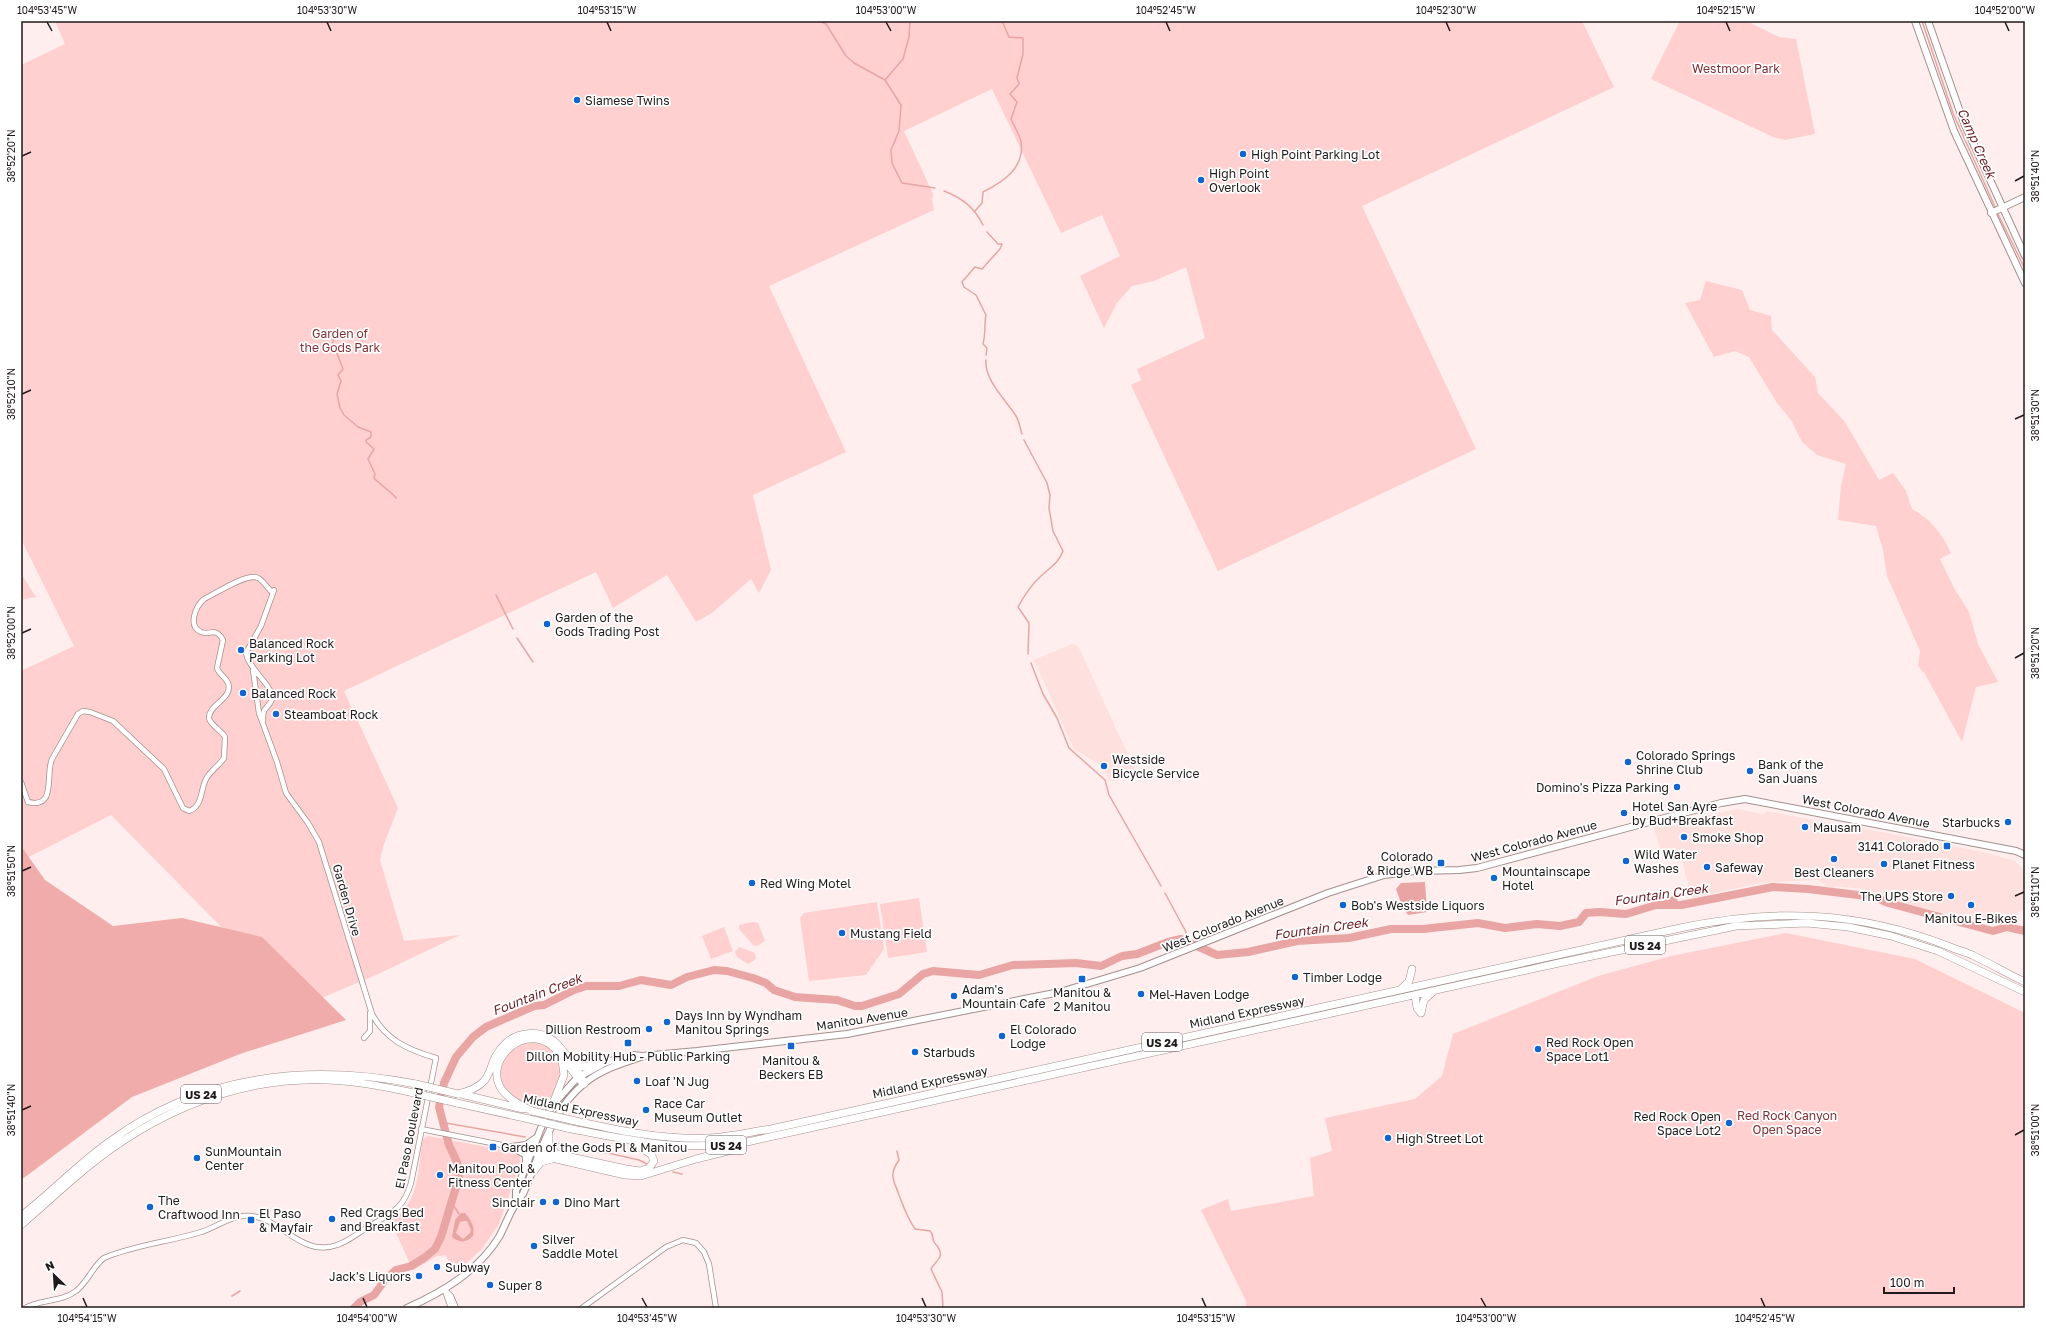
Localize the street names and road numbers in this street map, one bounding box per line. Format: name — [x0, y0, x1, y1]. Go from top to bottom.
street label: West Colorado Avenue — [1801, 791, 1931, 831]
street label: West Colorado Avenue — [1469, 817, 1599, 865]
street label: Garden Drive — [330, 862, 364, 938]
street label: West Colorado Avenue — [1160, 893, 1286, 955]
road number: US 24 — [1625, 936, 1665, 954]
street label: Midland Expressway — [1188, 992, 1306, 1032]
street label: Manitou Avenue — [815, 1004, 909, 1034]
road number: US 24 — [1142, 1033, 1182, 1051]
street label: Midland Expressway — [871, 1062, 989, 1102]
road number: US 24 — [181, 1085, 221, 1103]
street label: El Paso Boulevard — [392, 1086, 426, 1190]
street label: Midland Expressway — [522, 1090, 640, 1130]
road number: US 24 — [706, 1136, 746, 1154]

